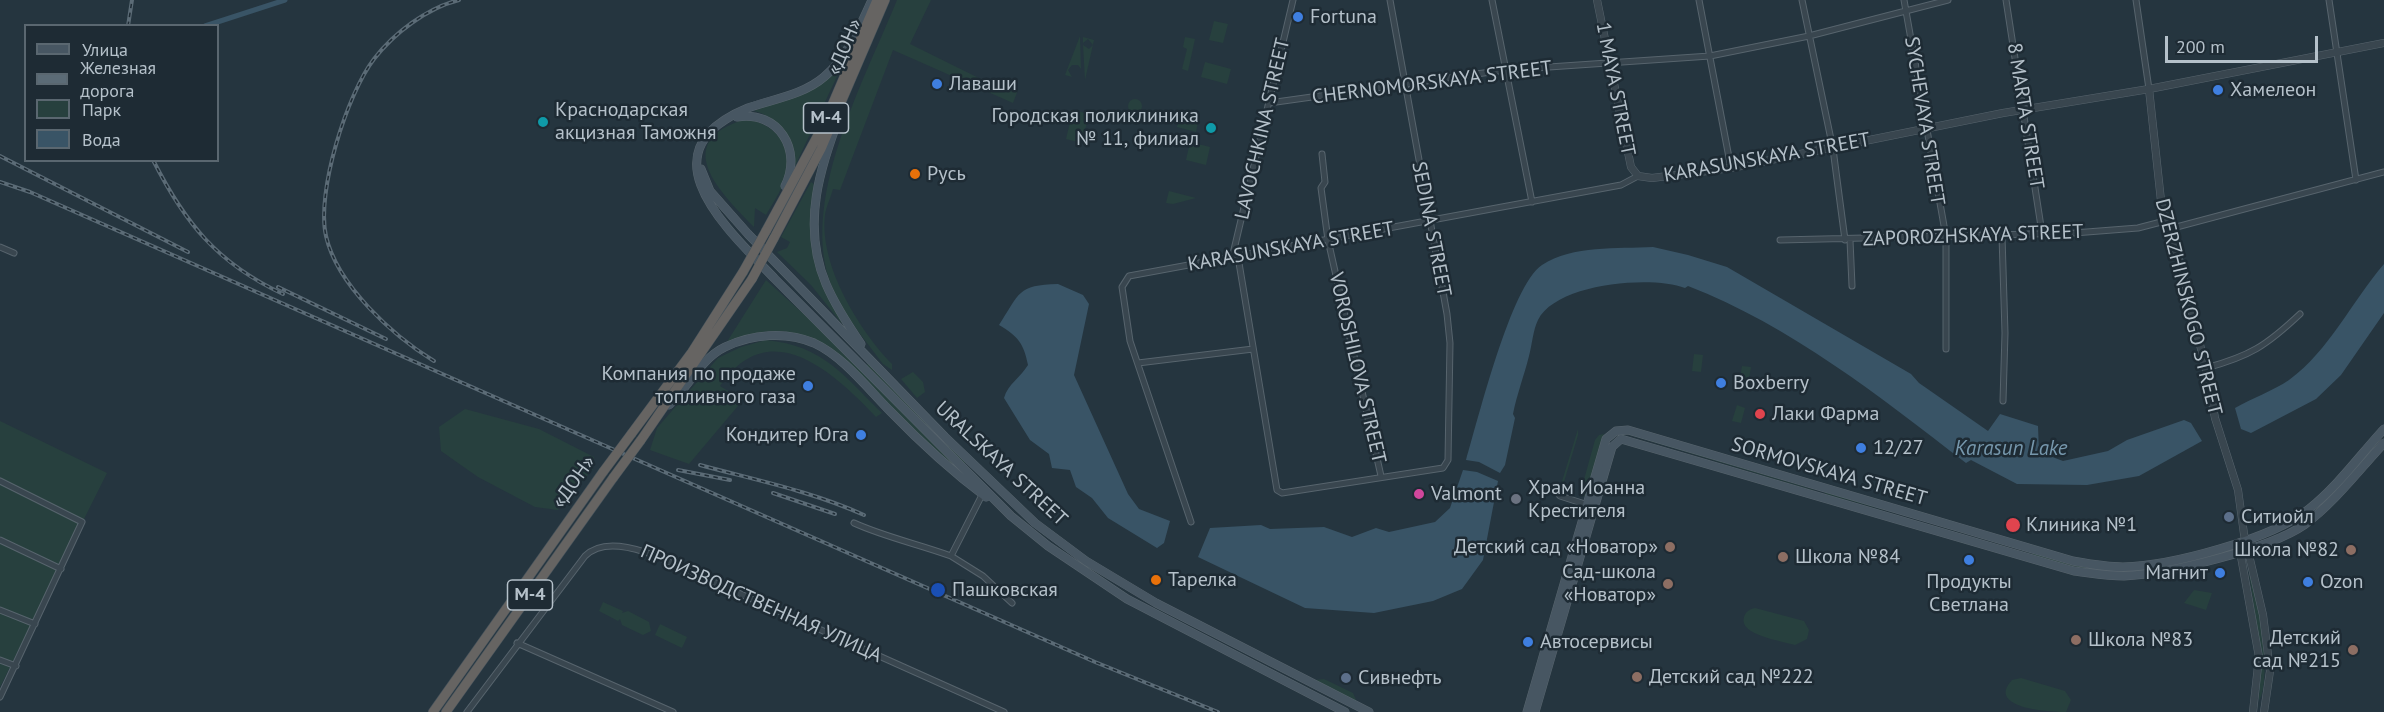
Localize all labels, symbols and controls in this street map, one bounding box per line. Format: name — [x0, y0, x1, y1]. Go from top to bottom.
place label: Fortuna — [1310, 5, 1377, 29]
marker: Fortuna — [1291, 10, 1305, 24]
street label: «ДОН» — [822, 15, 868, 79]
street label: 1 MAYA STREET — [1590, 20, 1640, 158]
legend — [24, 24, 219, 162]
scale bar — [2168, 24, 2321, 62]
street label: SYCHEVAYA STREET — [1899, 35, 1949, 207]
text: 200 m — [2176, 35, 2225, 58]
street label: LAVOCHKINA STREET — [1230, 36, 1296, 222]
text: Улица — [82, 38, 128, 61]
street label: 8 MARTA STREET — [2002, 41, 2048, 191]
text: Железная дорога — [80, 56, 156, 102]
street label: CHERNOMORSKAYA STREET — [1311, 56, 1553, 110]
place label: Лаваши — [949, 72, 1017, 96]
marker: Лаваши — [930, 77, 944, 91]
place label: Хамелеон — [2230, 78, 2316, 102]
marker: Хамелеон — [2211, 83, 2225, 97]
text: Парк — [82, 98, 121, 121]
place label: Краснодарская акцизная Таможня — [555, 98, 717, 145]
road number: М-4 — [804, 103, 848, 133]
place label: Городская поликлиника № 11, филиал — [991, 104, 1199, 151]
marker: Краснодарская акцизная Таможня — [536, 115, 550, 129]
marker: Городская поликлиника № 11, филиал — [1204, 121, 1218, 135]
text: Вода — [82, 128, 121, 151]
street label: KARASUNSKAYA STREET — [1662, 128, 1872, 188]
street label: SEDINA STREET — [1406, 160, 1456, 298]
place label: Русь — [927, 162, 966, 186]
marker: Русь — [908, 167, 922, 181]
street label: DZERZHINSKOGO STREET — [2149, 196, 2227, 418]
street label: KARASUNSKAYA STREET — [1186, 217, 1396, 277]
street label: ZAPOROZHSKAYA STREET — [1862, 220, 2084, 252]
street label: VOROSHILOVA STREET — [1323, 270, 1391, 466]
place label: Компания по продаже топливного газа — [601, 362, 796, 409]
place label: Boxberry — [1733, 371, 1809, 395]
marker: Boxberry — [1714, 376, 1728, 390]
marker: Компания по продаже топливного газа — [801, 379, 815, 393]
street label: URALSKAYA STREET — [930, 397, 1072, 531]
place label: Лаки Фарма — [1772, 402, 1879, 426]
marker: Лаки Фарма — [1753, 407, 1767, 421]
place label: Кондитер Юга — [726, 423, 849, 447]
marker: Кондитер Юга — [854, 428, 868, 442]
street label: SORMOVSKAYA STREET — [1729, 433, 1929, 511]
place label: 12/27 — [1873, 436, 1924, 460]
water label: Karasun Lake — [1954, 436, 2068, 462]
marker: 12/27 — [1854, 441, 1868, 455]
street label: «ДОН» — [547, 451, 601, 513]
place label: Храм Иоанна Крестителя — [1528, 476, 1645, 523]
place label: Valmont — [1431, 482, 1502, 506]
marker: Valmont — [1412, 487, 1426, 501]
marker: Храм Иоанна Крестителя — [1509, 492, 1523, 506]
place label: Ситиойл — [2241, 505, 2314, 529]
marker: Ситиойл — [2222, 510, 2236, 524]
place label: Клиника №1 — [2026, 513, 2137, 537]
marker: Клиника №1 — [2004, 516, 2022, 534]
place label: Детский сад «Новатор» — [1454, 535, 1658, 559]
place label: Школа №82 — [2234, 538, 2339, 562]
street label: ПРОИЗВОДСТВЕННАЯ УЛИЦА — [637, 540, 885, 668]
marker: Детский сад «Новатор» — [1663, 540, 1677, 554]
marker: Школа №82 — [2344, 543, 2358, 557]
place label: Школа №84 — [1795, 545, 1900, 569]
marker: Школа №84 — [1776, 550, 1790, 564]
marker: Продукты Светлана — [1962, 553, 1976, 567]
place label: Сад-школа «Новатор» — [1562, 560, 1656, 607]
place label: Магнит — [2145, 561, 2208, 585]
marker: Магнит — [2213, 566, 2227, 580]
place label: Тарелка — [1168, 568, 1237, 592]
place label: Продукты Светлана — [1926, 570, 2012, 617]
place label: Ozon — [2320, 570, 2363, 594]
marker: Тарелка — [1149, 573, 1163, 587]
marker: Ozon — [2301, 575, 2315, 589]
marker: Сад-школа «Новатор» — [1661, 577, 1675, 591]
place label: Пашковская — [952, 578, 1058, 602]
road number: М-4 — [508, 580, 552, 610]
marker: Пашковская — [929, 581, 947, 599]
place label: Детский сад №215 — [2253, 626, 2341, 673]
place label: Школа №83 — [2088, 628, 2193, 652]
place label: Автосервисы — [1540, 630, 1653, 654]
marker: Школа №83 — [2069, 633, 2083, 647]
marker: Автосервисы — [1521, 635, 1535, 649]
marker: Детский сад №215 — [2346, 643, 2360, 657]
place label: Детский сад №222 — [1649, 665, 1814, 689]
place label: Сивнефть — [1358, 666, 1442, 690]
marker: Детский сад №222 — [1630, 670, 1644, 684]
marker: Сивнефть — [1339, 671, 1353, 685]

